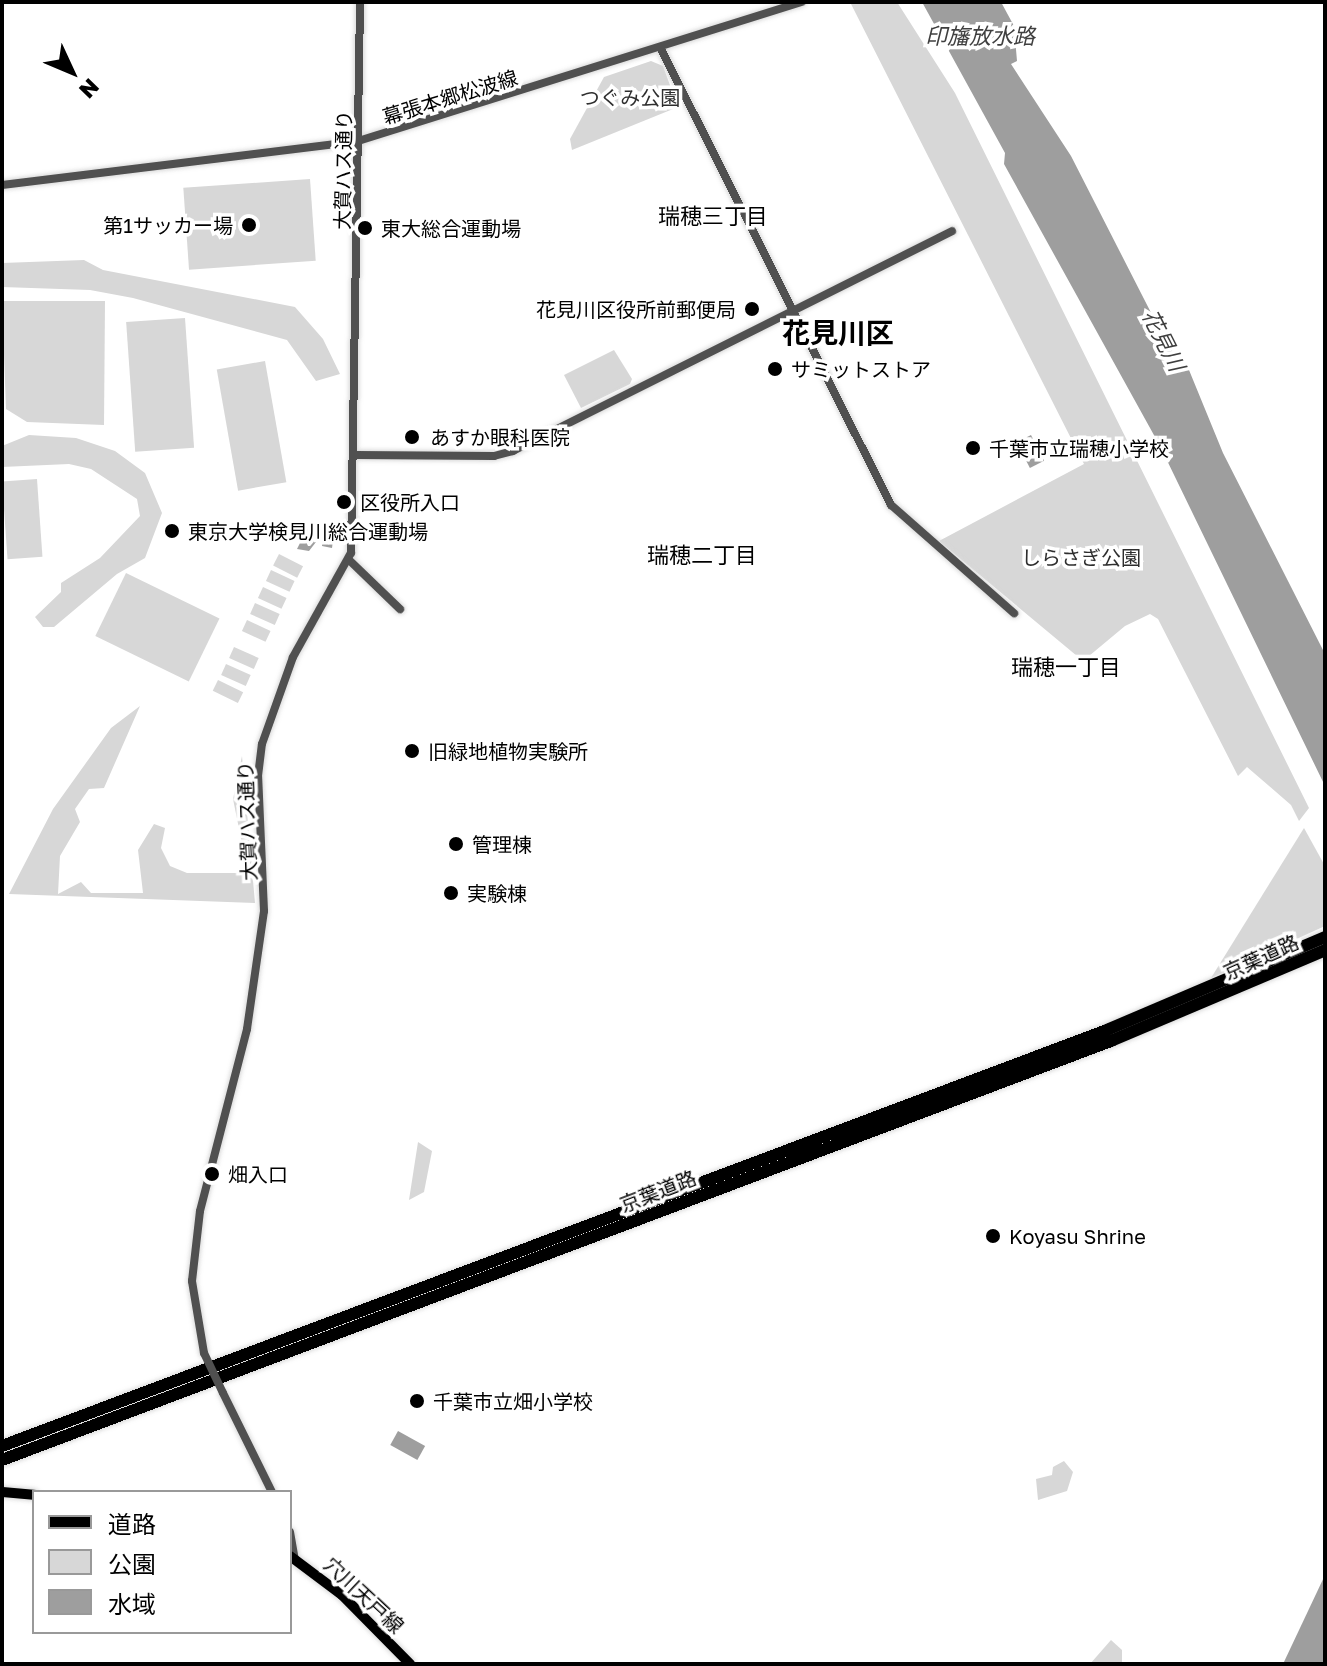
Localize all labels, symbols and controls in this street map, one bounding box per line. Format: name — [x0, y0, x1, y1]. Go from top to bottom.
water label: 印旛放水路 — [925, 23, 1035, 49]
north arrow — [32, 32, 112, 112]
street label: 幕張本郷松波線 — [380, 65, 520, 129]
text: N — [74, 74, 105, 104]
park label: つぐみ公園 — [580, 85, 680, 109]
street label: 大賀ハス通り — [330, 110, 356, 230]
district label: 瑞穂三丁目 — [658, 203, 768, 229]
place label: 第1サッカー場 — [103, 213, 233, 237]
marker: 第1サッカー場 — [240, 216, 258, 234]
place label: 東大総合運動場 — [381, 216, 521, 240]
marker: 東大総合運動場 — [356, 219, 374, 237]
place label: 花見川区役所前郵便局 — [536, 297, 736, 321]
marker: 花見川区役所前郵便局 — [743, 300, 761, 318]
water label: 花見川 — [1137, 305, 1191, 375]
district label: 花見川区 — [782, 316, 894, 350]
place label: サミットストア — [791, 357, 931, 381]
marker: サミットストア — [766, 360, 784, 378]
place label: あすか眼科医院 — [430, 425, 570, 449]
marker: あすか眼科医院 — [401, 426, 423, 448]
place label: 千葉市立瑞穂小学校 — [989, 436, 1169, 460]
marker: 千葉市立瑞穂小学校 — [964, 439, 982, 457]
place label: 区役所入口 — [360, 490, 460, 514]
marker: 区役所入口 — [335, 493, 353, 511]
place label: 東京大学検見川総合運動場 — [188, 519, 428, 543]
marker: 東京大学検見川総合運動場 — [163, 522, 181, 540]
district label: 瑞穂二丁目 — [647, 542, 757, 568]
park label: しらさぎ公園 — [1021, 545, 1141, 569]
district label: 瑞穂一丁目 — [1011, 654, 1121, 680]
place label: 旧緑地植物実験所 — [428, 739, 588, 763]
marker: 旧緑地植物実験所 — [403, 742, 421, 760]
street label: 大賀ハス通り — [233, 761, 261, 881]
place label: 管理棟 — [472, 832, 532, 856]
marker: 管理棟 — [447, 835, 465, 853]
place label: 実験棟 — [467, 881, 527, 905]
marker: 実験棟 — [442, 884, 460, 902]
street label: 京葉道路 — [1220, 930, 1302, 984]
place label: 畑入口 — [228, 1162, 288, 1186]
marker: 畑入口 — [203, 1165, 221, 1183]
street label: 京葉道路 — [616, 1165, 700, 1217]
place label: Koyasu Shrine — [1009, 1224, 1146, 1248]
marker: Koyasu Shrine — [984, 1227, 1002, 1245]
place label: 千葉市立畑小学校 — [433, 1389, 593, 1413]
marker: 千葉市立畑小学校 — [408, 1392, 426, 1410]
legend — [32, 1490, 292, 1634]
text: 道路 — [108, 1509, 156, 1538]
text: 公園 — [108, 1549, 156, 1578]
street label: 穴川天戸線 — [319, 1552, 409, 1638]
text: 水域 — [108, 1589, 156, 1618]

